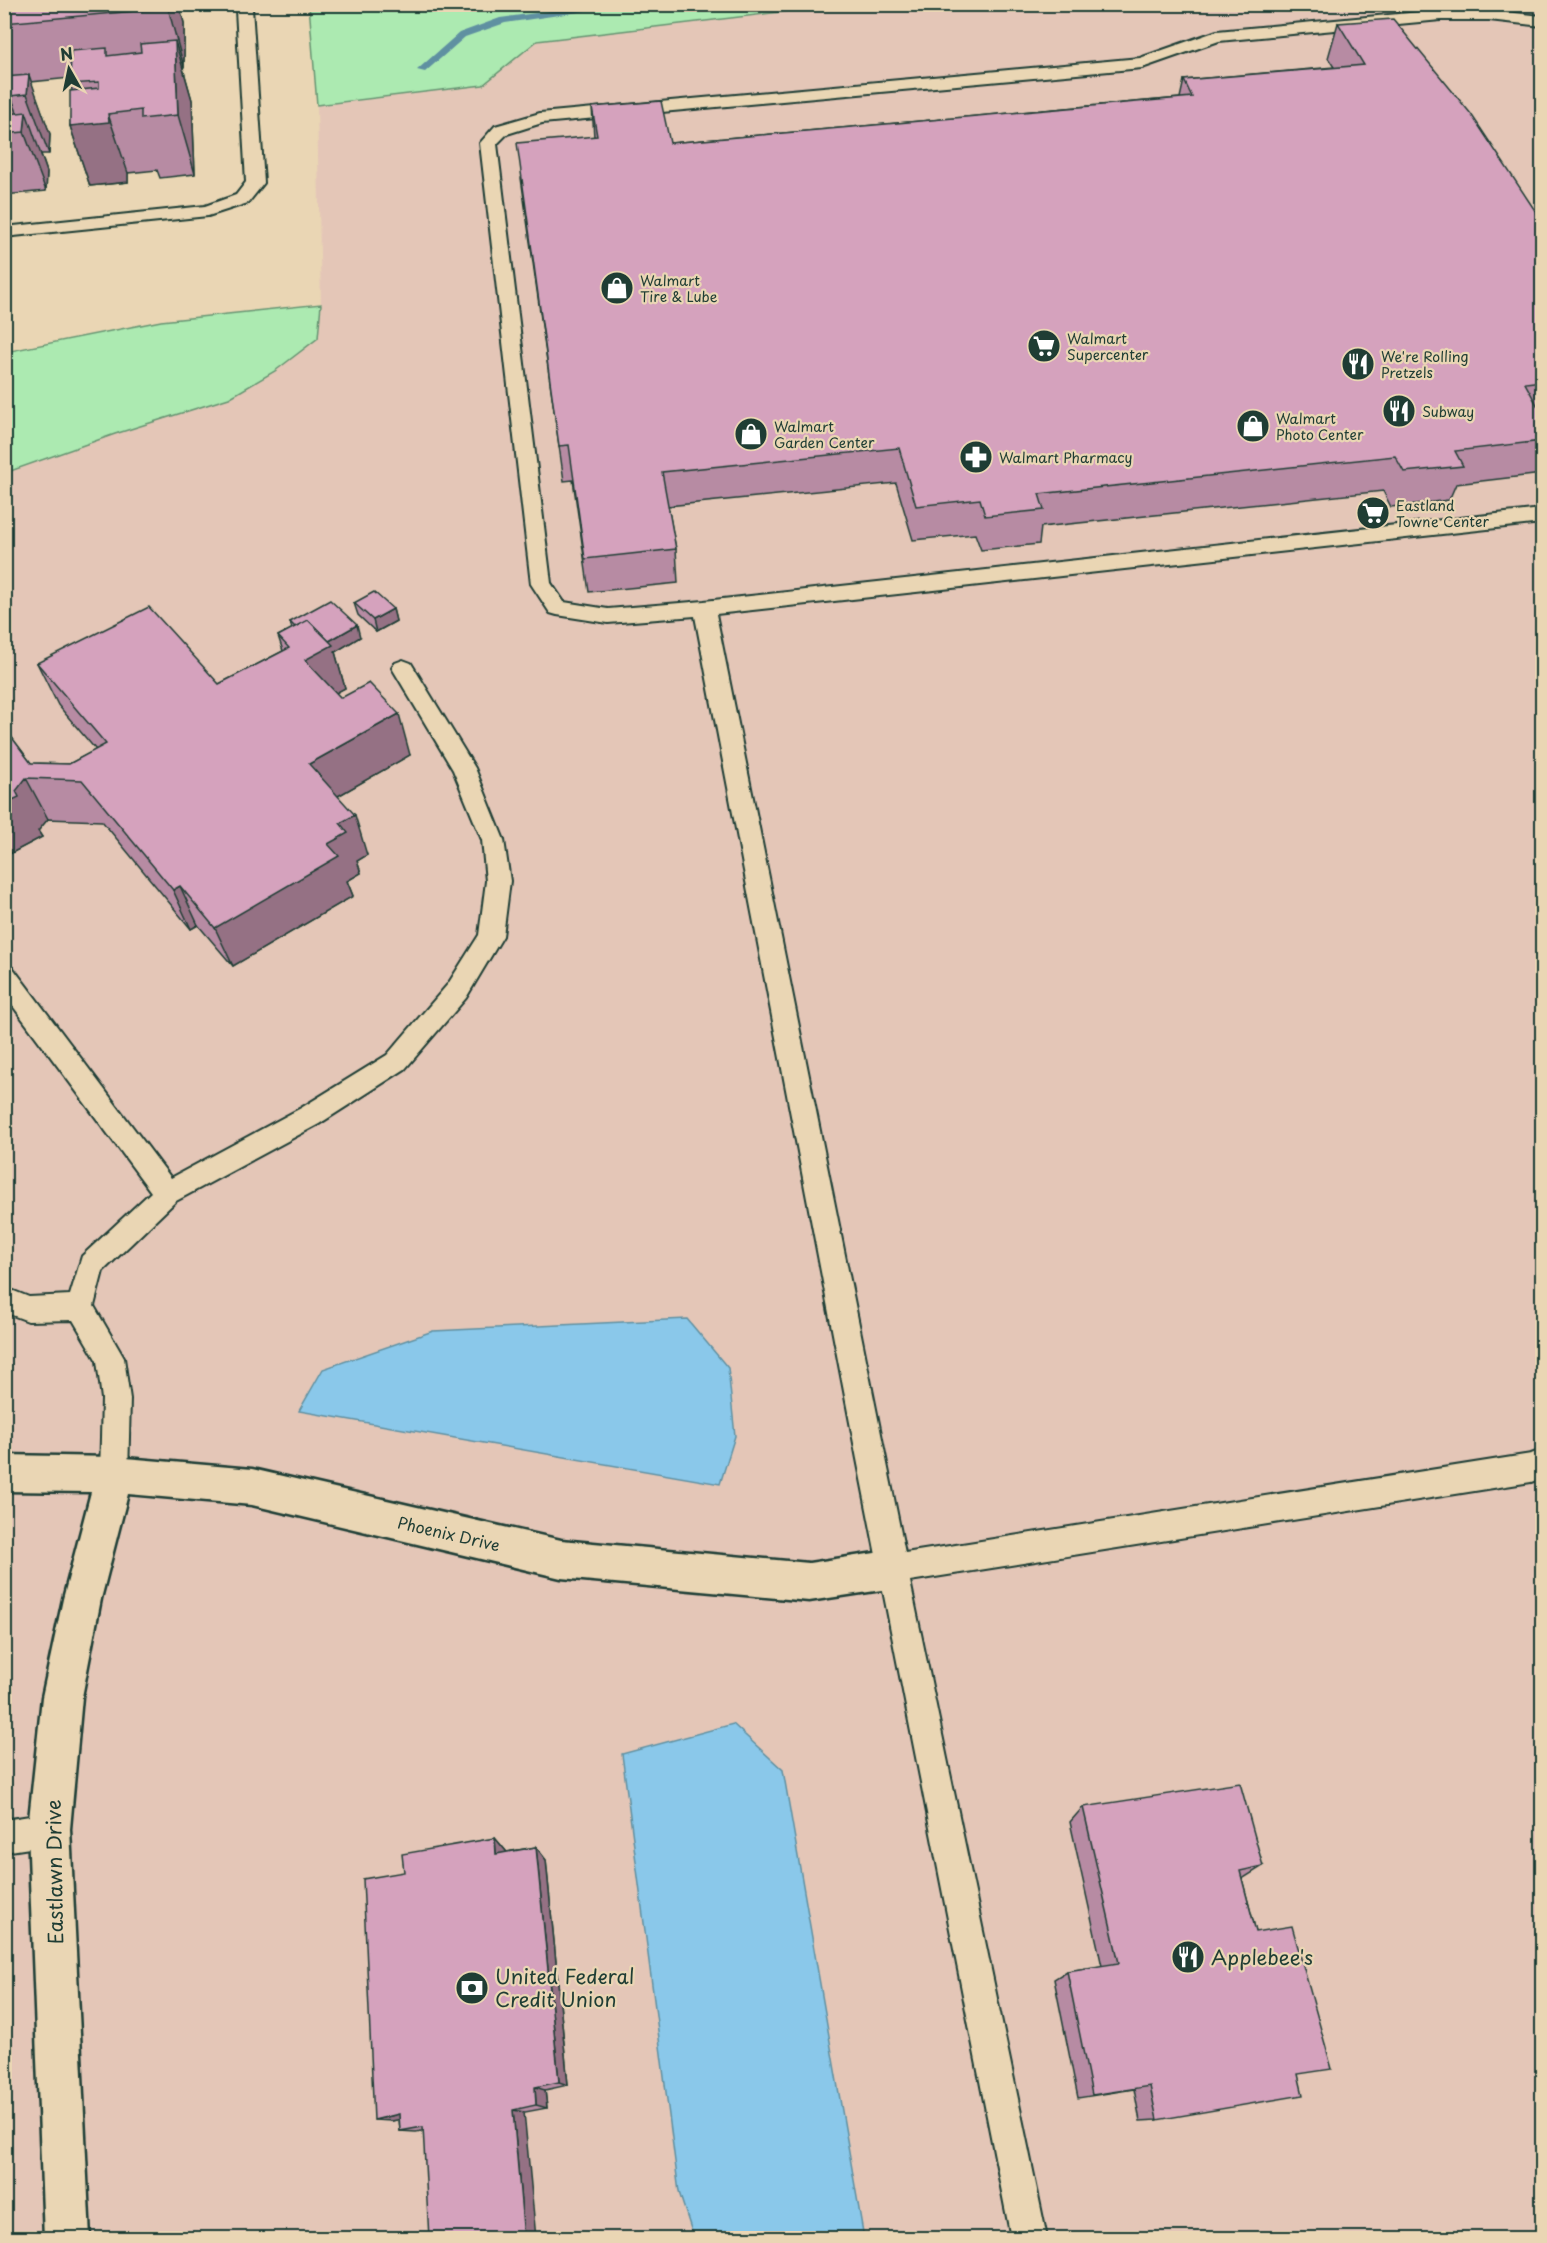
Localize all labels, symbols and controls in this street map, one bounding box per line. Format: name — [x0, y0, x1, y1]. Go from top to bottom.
north arrow — [39, 39, 99, 99]
text: N — [58, 40, 75, 66]
shop icon: Walmart Tire & Lube — [599, 270, 635, 306]
place label: Walmart Tire & Lube — [640, 270, 718, 307]
supermarket icon: Walmart Supercenter — [1026, 328, 1062, 364]
place label: Walmart Supercenter — [1067, 328, 1149, 365]
restaurant icon: We're Rolling Pretzels — [1340, 346, 1376, 382]
place label: We're Rolling Pretzels — [1381, 346, 1469, 383]
restaurant icon: Subway — [1381, 393, 1417, 429]
place label: Subway — [1422, 401, 1474, 422]
shop icon: Walmart Photo Center — [1235, 408, 1271, 444]
place label: Walmart Photo Center — [1276, 408, 1364, 445]
shop icon: Walmart Garden Center — [733, 416, 769, 452]
place label: Walmart Garden Center — [774, 416, 875, 453]
pharmacy icon: Walmart Pharmacy — [958, 439, 994, 475]
place label: Walmart Pharmacy — [999, 447, 1133, 468]
supermarket icon: Eastland Towne Center — [1355, 495, 1391, 531]
place label: Eastland Towne Center — [1396, 495, 1489, 532]
street label: Phoenix Drive — [395, 1510, 503, 1556]
street label: Eastlawn Drive — [38, 1799, 70, 1945]
restaurant icon: Applebee's — [1170, 1939, 1206, 1975]
place label: Applebee's — [1211, 1942, 1313, 1972]
place label: United Federal Credit Union — [495, 1961, 635, 2014]
bank icon: United Federal Credit Union — [454, 1970, 490, 2006]

